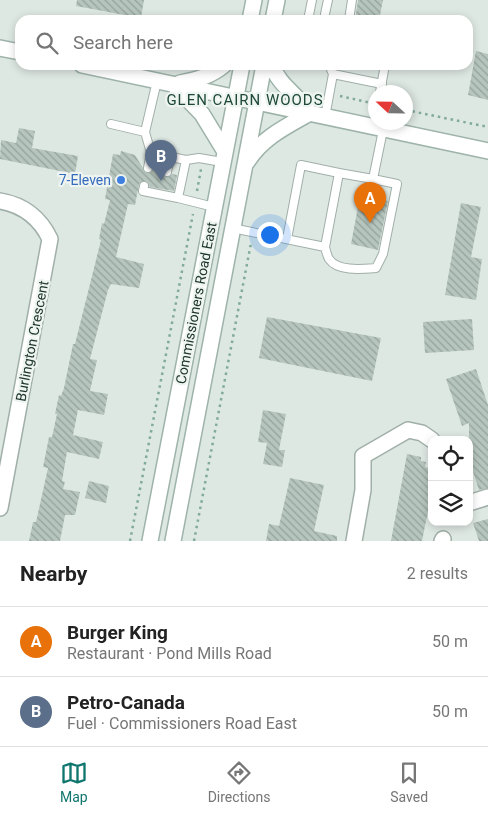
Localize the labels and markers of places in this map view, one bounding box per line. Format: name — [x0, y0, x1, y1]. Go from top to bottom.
pin: B — [145, 140, 177, 181]
place label: 7-Eleven — [59, 172, 111, 188]
marker: 7-Eleven — [115, 174, 127, 186]
pin: A — [354, 182, 386, 223]

